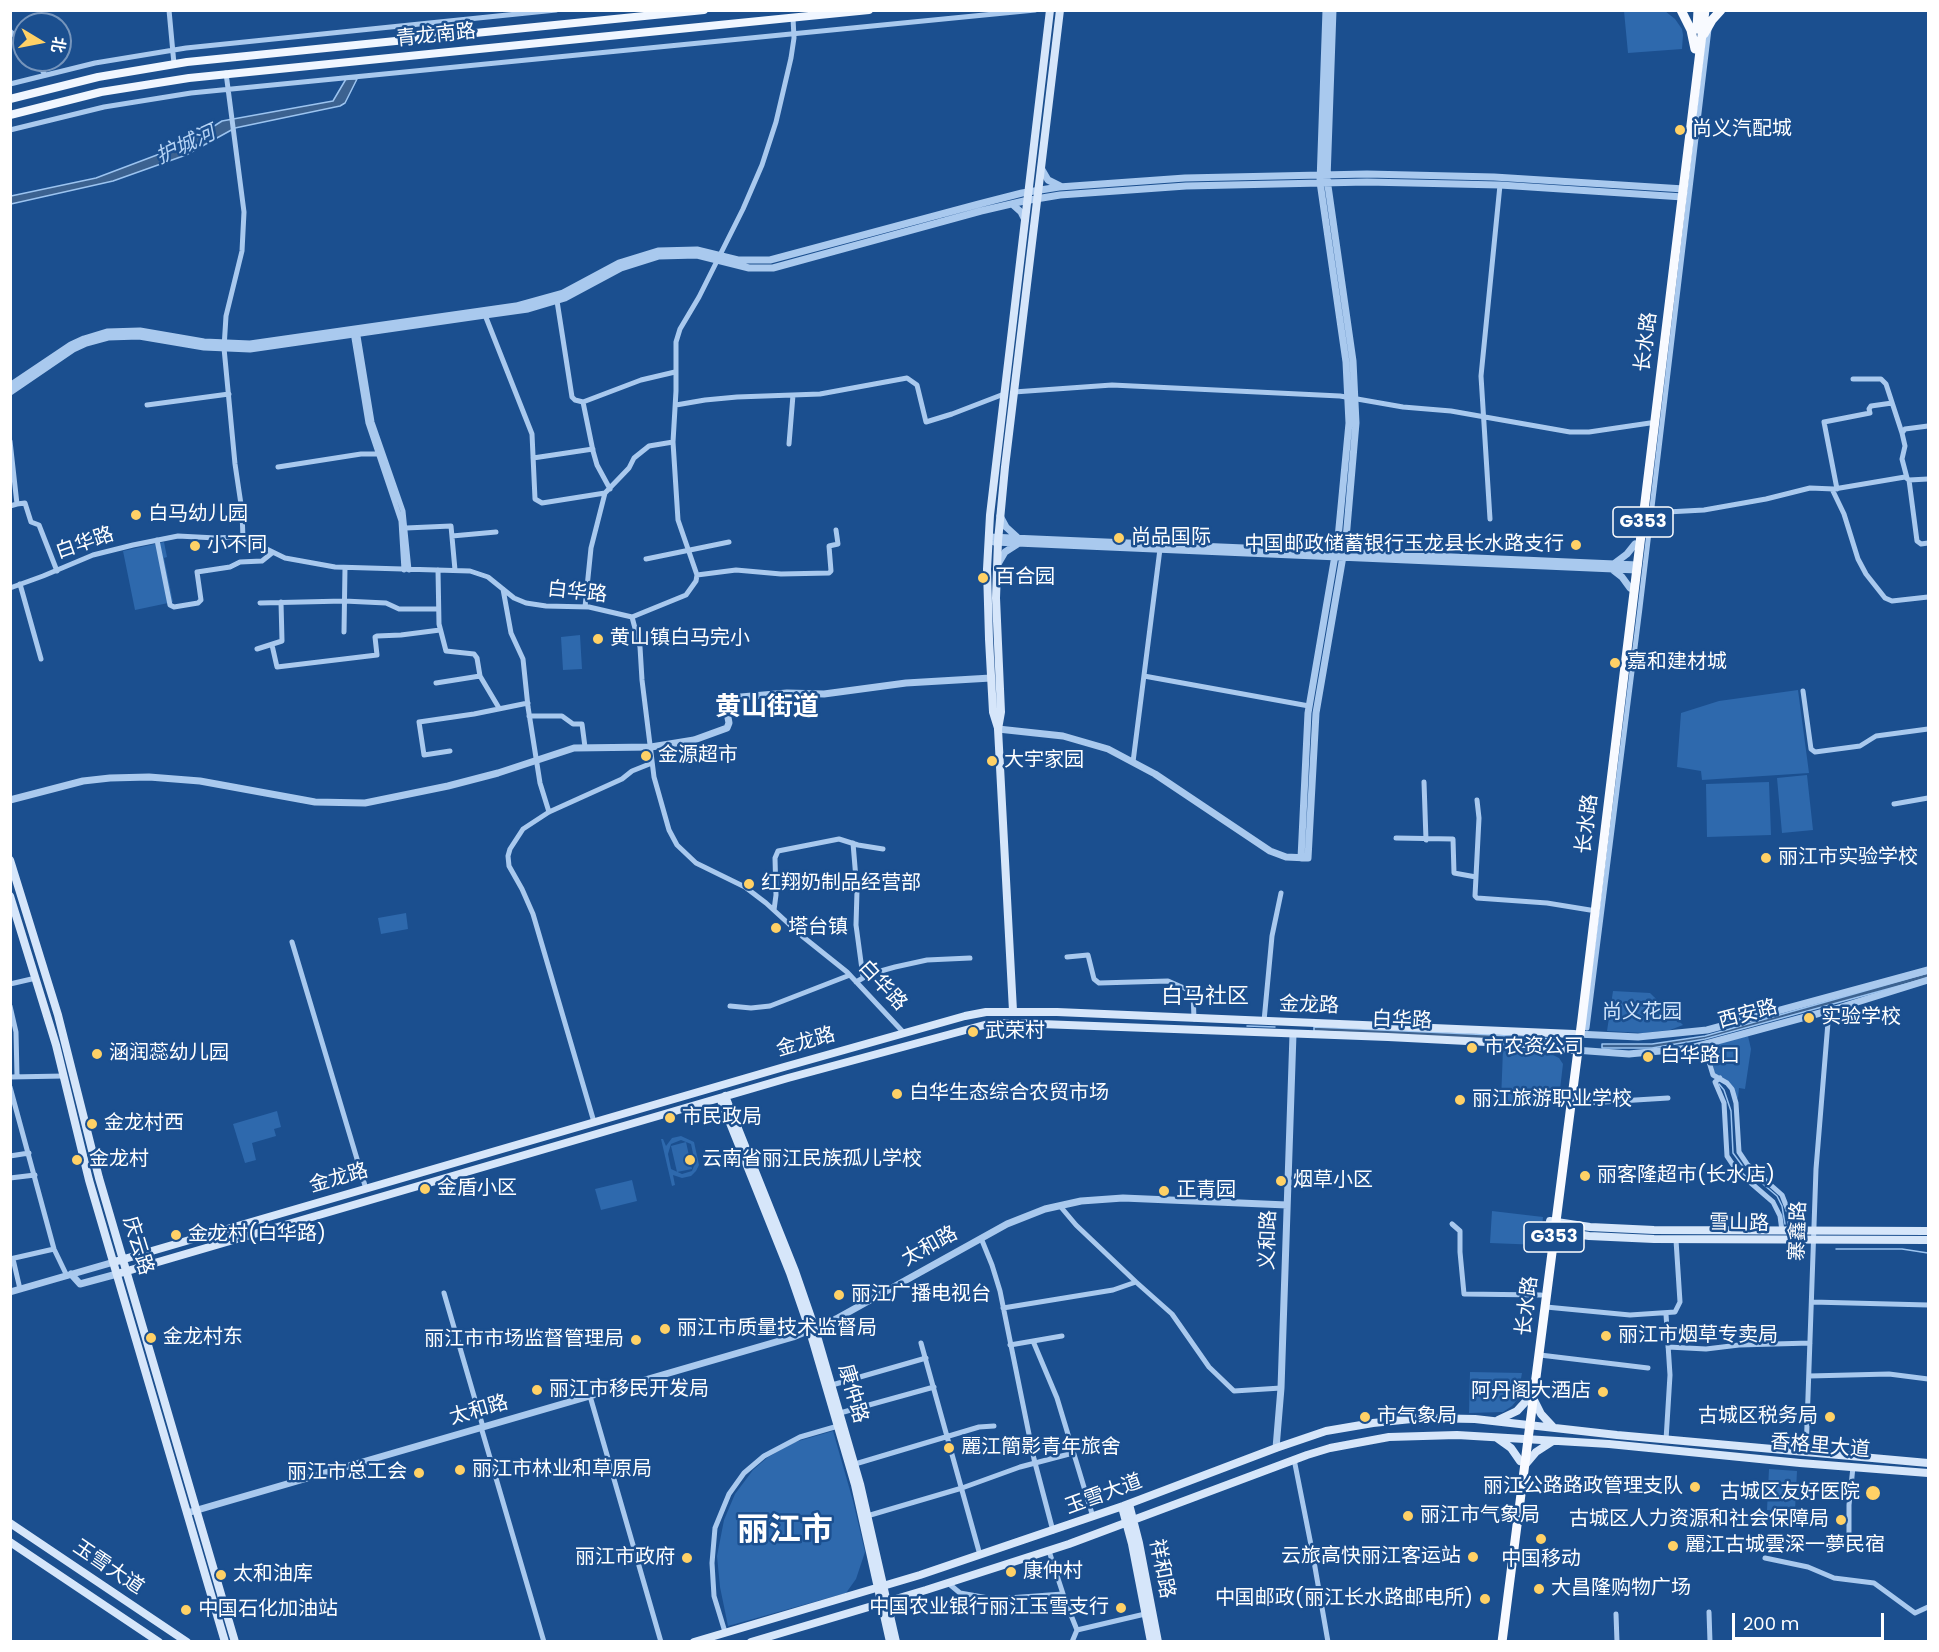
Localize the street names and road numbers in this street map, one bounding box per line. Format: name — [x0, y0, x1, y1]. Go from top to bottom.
street label: 青龙南路 — [395, 20, 477, 52]
street label: 长水路 — [1631, 311, 1663, 373]
road number: G353 — [1613, 507, 1673, 537]
street label: 白华路 — [53, 523, 117, 565]
street label: 白华路 — [546, 578, 608, 608]
street label: 长水路 — [1572, 793, 1604, 855]
street label: 白华路 — [853, 956, 911, 1016]
street label: 金龙路 — [1279, 993, 1339, 1019]
street label: 西安路 — [1716, 996, 1780, 1034]
street label: 白华路 — [1372, 1008, 1432, 1034]
street label: 金龙路 — [774, 1023, 838, 1063]
street label: 金龙路 — [307, 1159, 371, 1199]
street label: 寨鑫路 — [1786, 1201, 1812, 1261]
street label: 义和路 — [1256, 1210, 1282, 1270]
street label: 雪山路 — [1709, 1211, 1769, 1237]
street label: 庆云路 — [117, 1214, 157, 1278]
street label: 太和路 — [898, 1222, 962, 1272]
road number: G353 — [1524, 1222, 1584, 1252]
street label: 长水路 — [1512, 1275, 1544, 1337]
street label: 康仲路 — [832, 1362, 872, 1426]
street label: 太和路 — [447, 1391, 511, 1431]
street label: 香格里大道 — [1769, 1431, 1871, 1463]
street label: 玉雪大道 — [1062, 1470, 1146, 1520]
street label: 玉雪大道 — [68, 1536, 148, 1600]
street label: 祥和路 — [1143, 1537, 1179, 1601]

